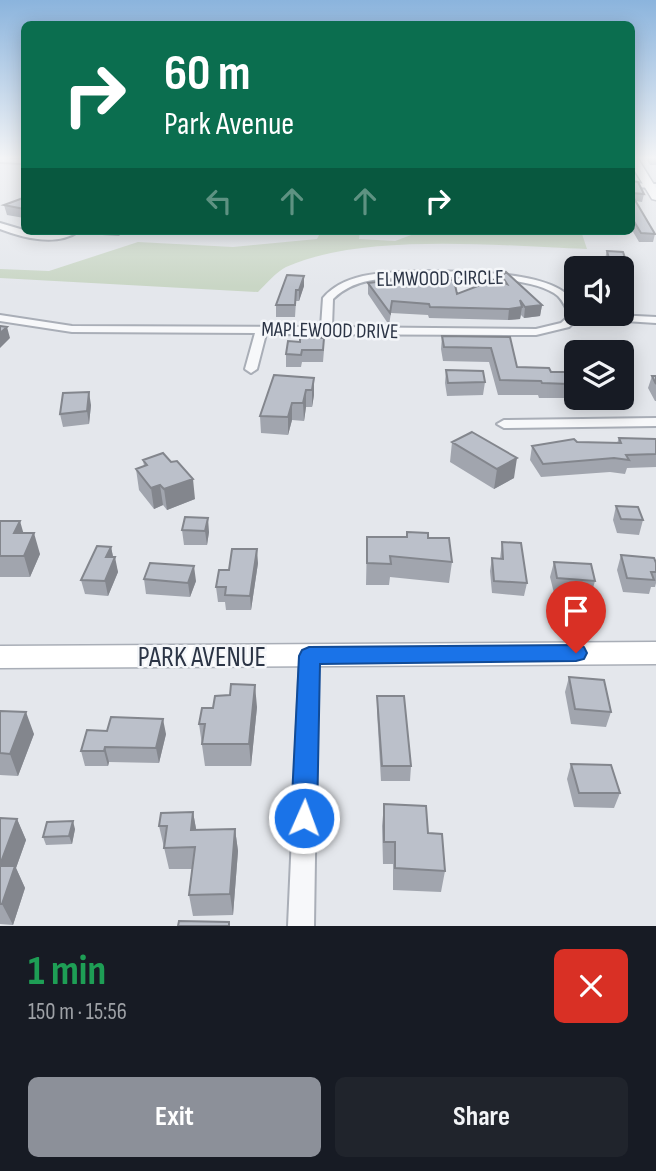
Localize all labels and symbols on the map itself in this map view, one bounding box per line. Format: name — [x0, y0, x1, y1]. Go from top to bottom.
street label: ELMWOOD CIRCLE — [376, 265, 504, 292]
street label: MAPLEWOOD DRIVE — [261, 317, 399, 344]
pin — [546, 581, 606, 653]
street label: PARK AVENUE — [138, 641, 266, 674]
position arrow — [267, 781, 341, 855]

